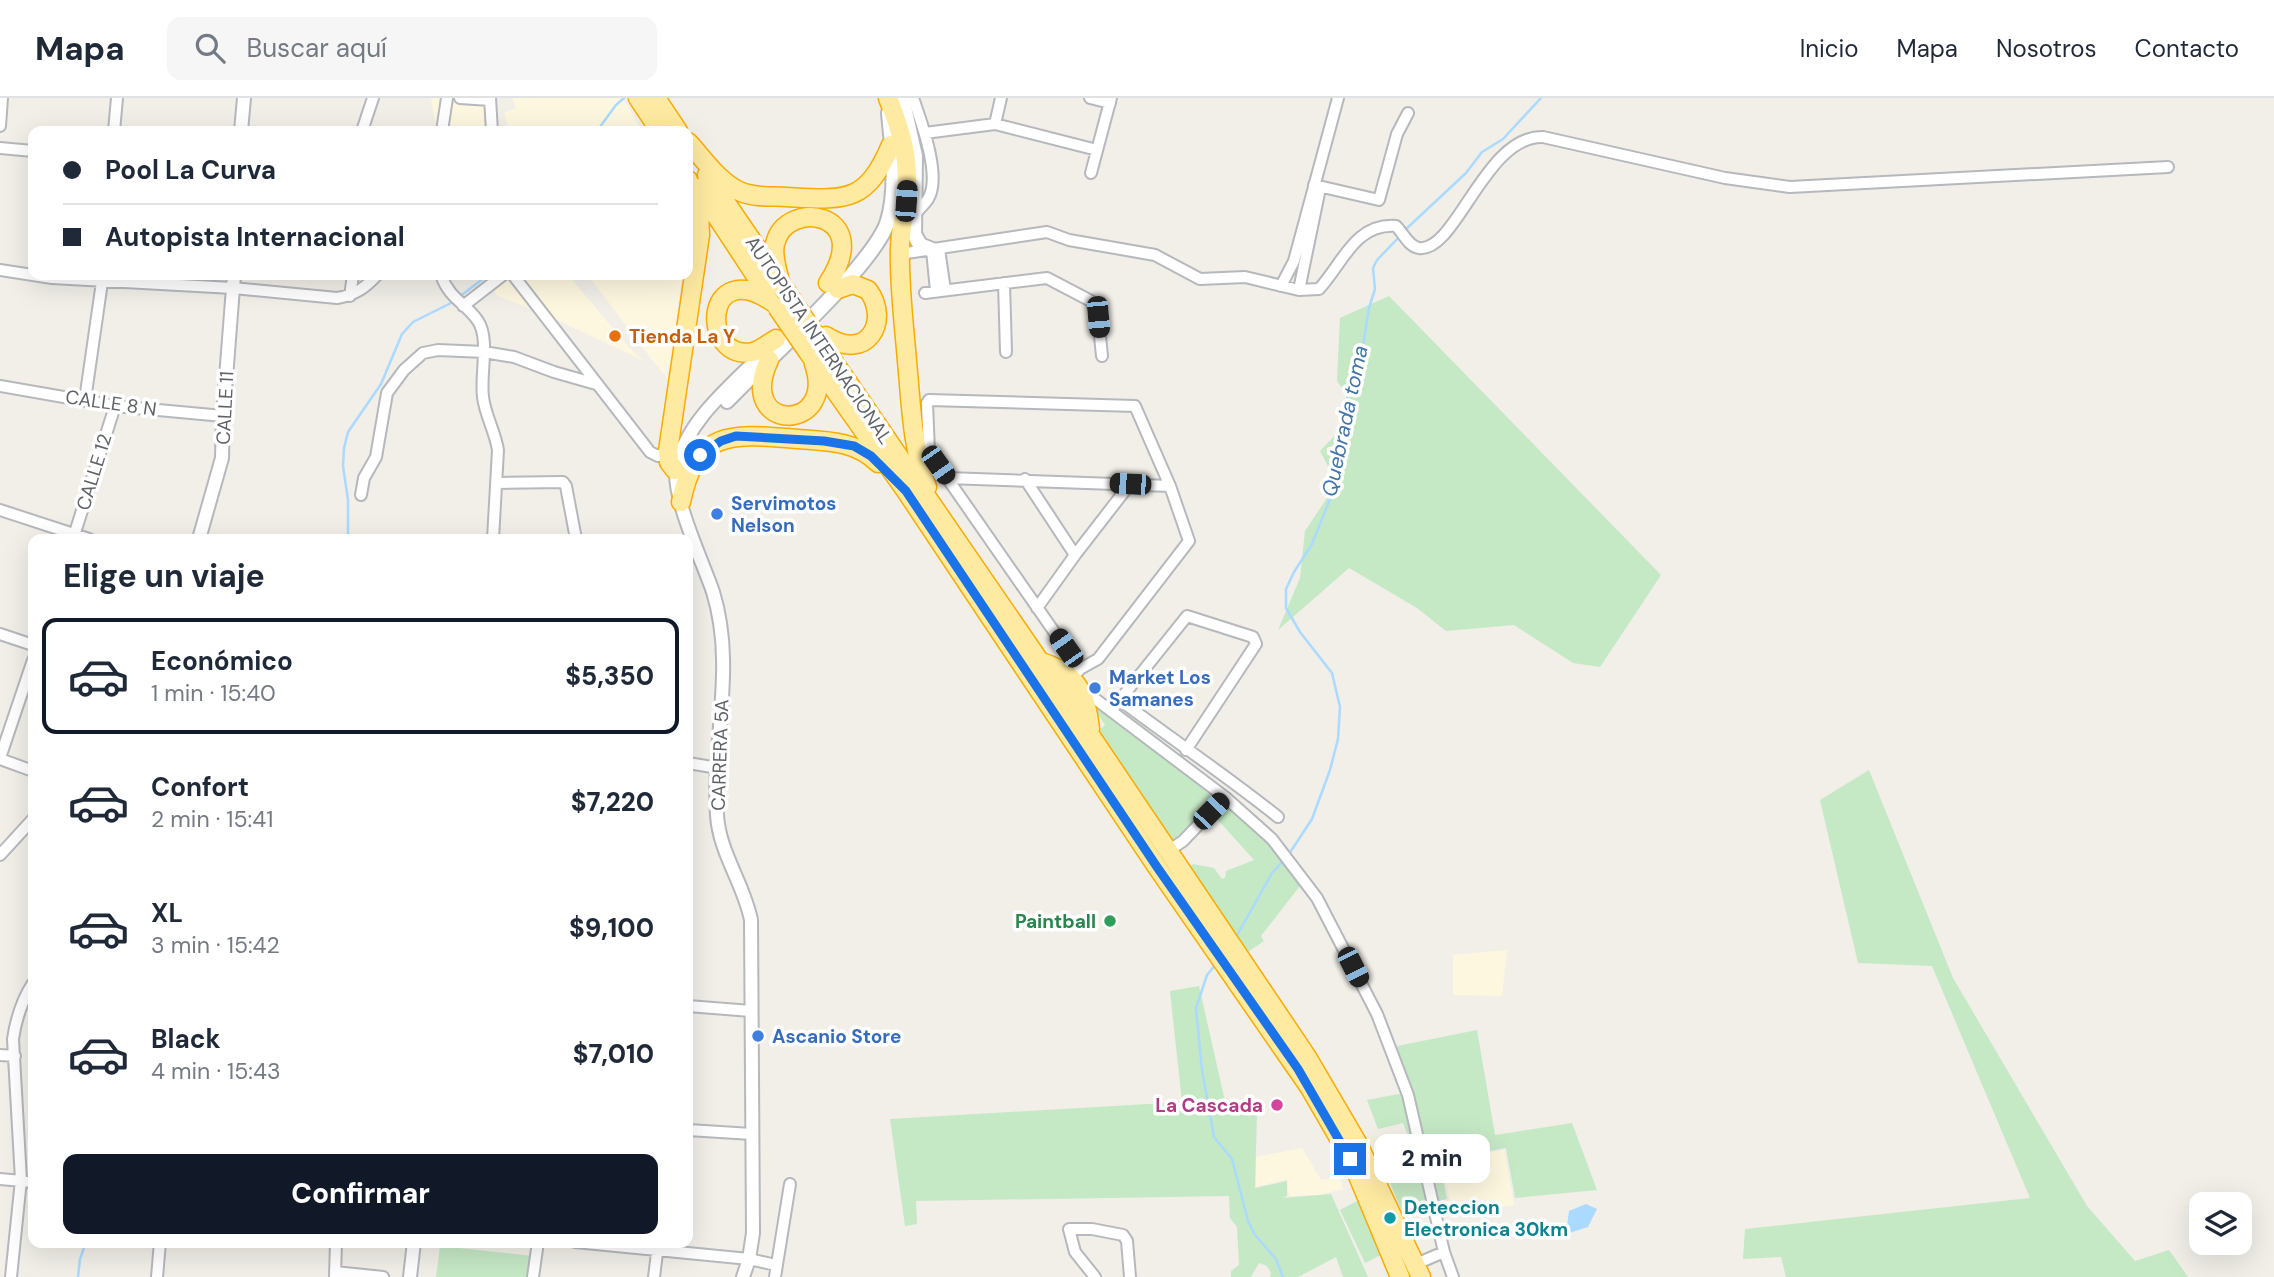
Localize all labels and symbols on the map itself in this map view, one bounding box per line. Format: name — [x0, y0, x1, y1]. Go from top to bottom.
car — [895, 179, 918, 223]
street label: AUTOPISTA INTERNACIONAL — [740, 231, 898, 449]
car — [1086, 295, 1111, 339]
place label: Tienda La Y — [629, 324, 735, 349]
marker: Tienda La Y — [607, 328, 623, 344]
water label: Quebrada toma — [1315, 343, 1375, 499]
street label: CALLE 11 — [211, 371, 239, 445]
street label: CALLE 8 N — [64, 384, 158, 422]
street label: CALLE 12 — [71, 431, 117, 513]
route start — [684, 439, 716, 471]
car — [918, 442, 959, 488]
car — [1109, 472, 1152, 496]
place label: Servimotos Nelson — [731, 491, 836, 538]
marker: Servimotos Nelson — [709, 506, 725, 522]
car — [1046, 625, 1087, 671]
place label: Market Los Samanes — [1109, 665, 1211, 712]
marker: Market Los Samanes — [1087, 680, 1103, 696]
street label: CARRERA 5A — [706, 698, 734, 811]
car — [1189, 789, 1234, 833]
place label: Paintball — [1015, 909, 1096, 934]
marker: Paintball — [1102, 913, 1118, 929]
car — [1335, 944, 1372, 990]
place label: Ascanio Store — [772, 1024, 901, 1049]
marker: Ascanio Store — [750, 1028, 766, 1044]
place label: La Cascada — [1155, 1093, 1263, 1118]
marker: La Cascada — [1269, 1097, 1285, 1113]
callout: 2 min — [1374, 1134, 1490, 1184]
route end — [1334, 1143, 1366, 1175]
place label: Deteccion Electronica 30km — [1404, 1195, 1568, 1242]
marker: Deteccion Electronica 30km — [1382, 1210, 1398, 1226]

